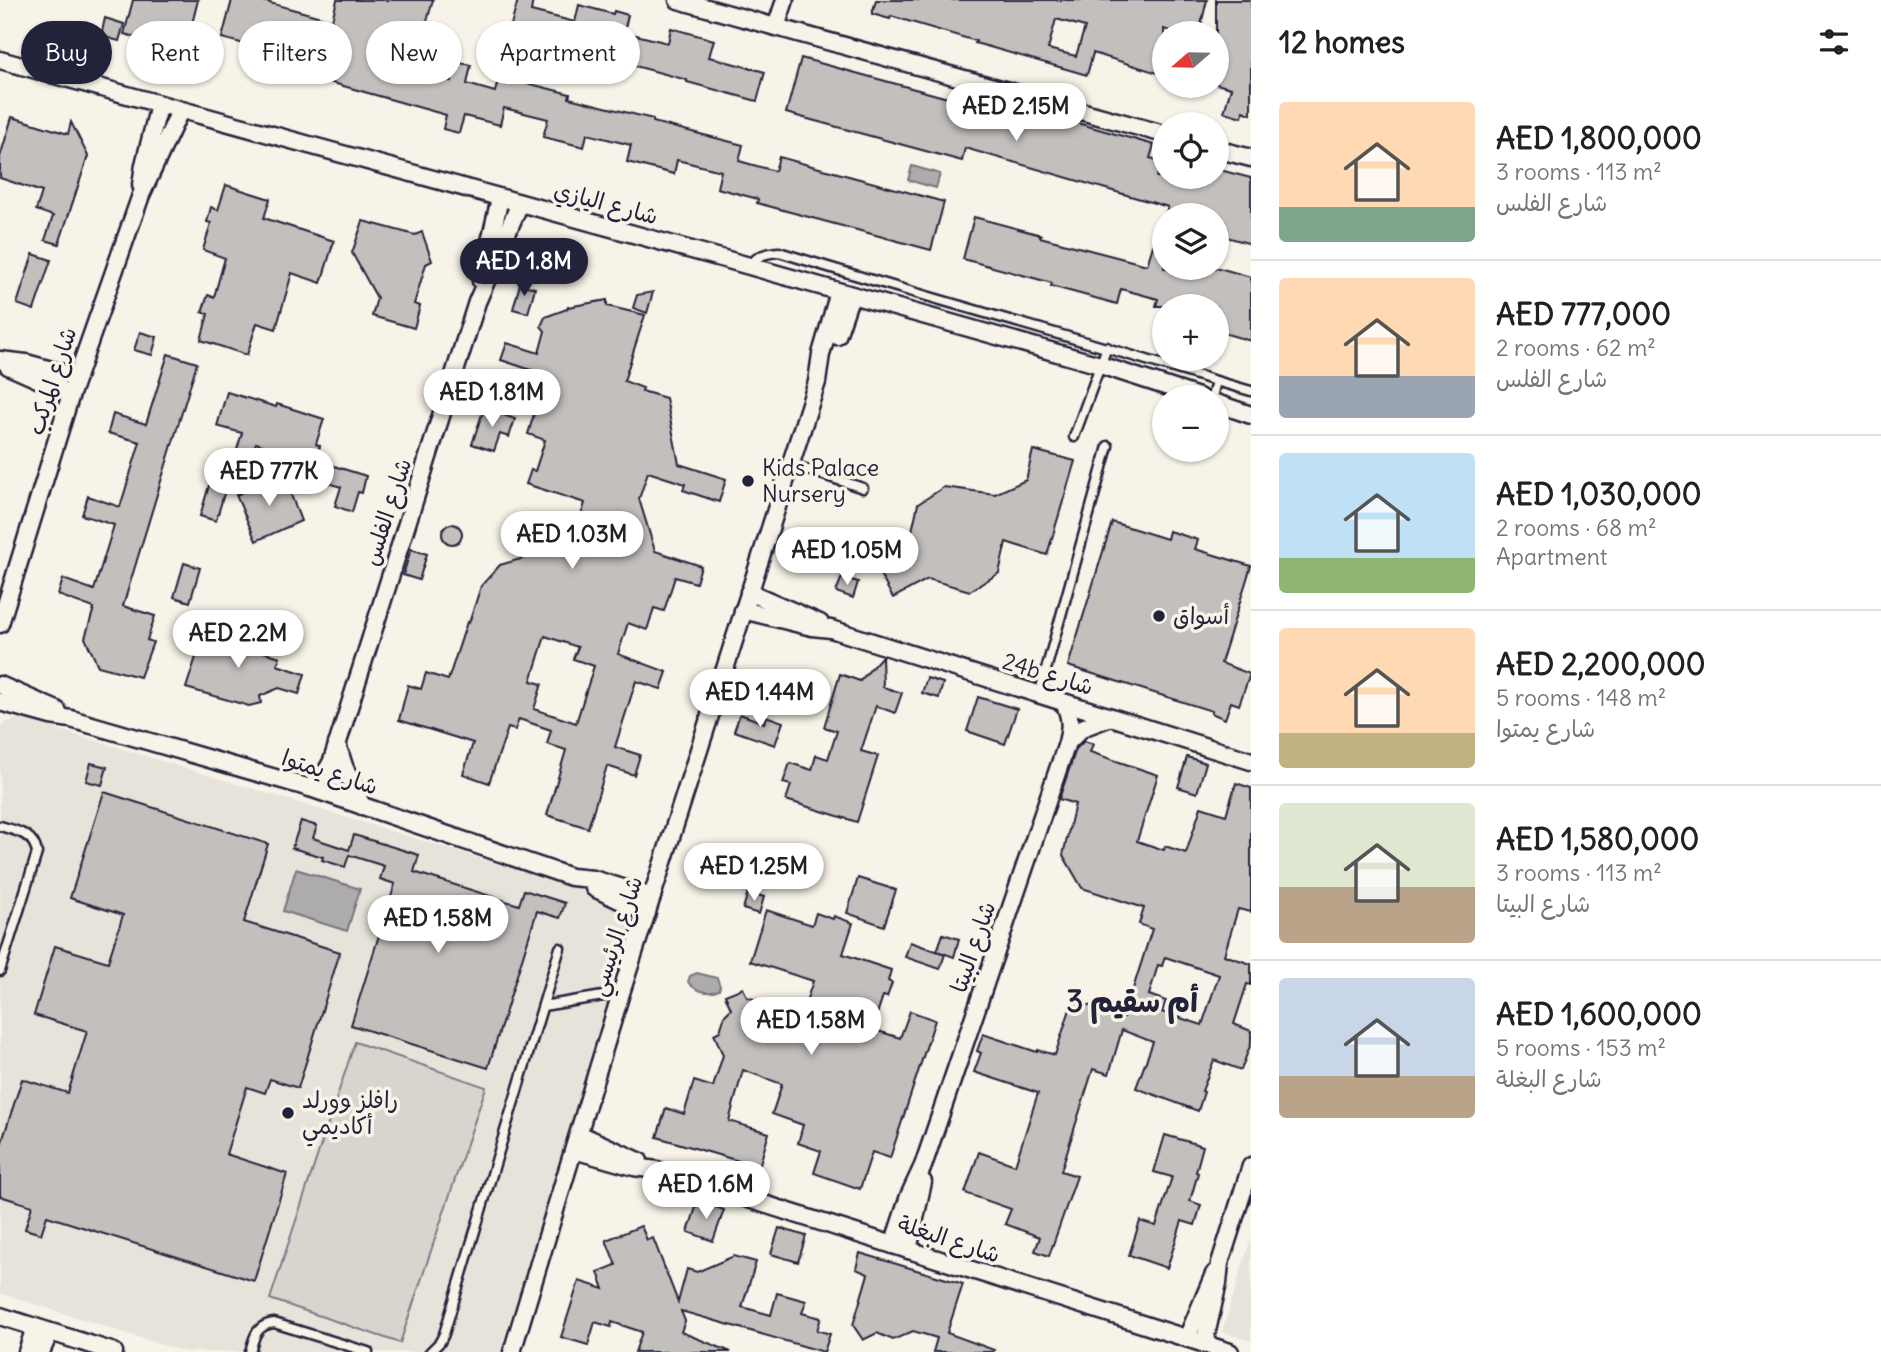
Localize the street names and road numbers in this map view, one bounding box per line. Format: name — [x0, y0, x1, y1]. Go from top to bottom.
street label: شارع اليازي — [550, 175, 661, 233]
street label: شارع المركب — [20, 323, 84, 439]
street label: شارع الفلس — [356, 454, 419, 570]
street label: 24b شارع — [999, 646, 1097, 703]
street label: شارع يمتوا — [278, 742, 382, 803]
street label: شارع الرئيسي — [583, 872, 655, 1002]
street label: شارع البيتا — [943, 898, 1003, 997]
street label: شارع البغلة — [894, 1208, 1004, 1271]

